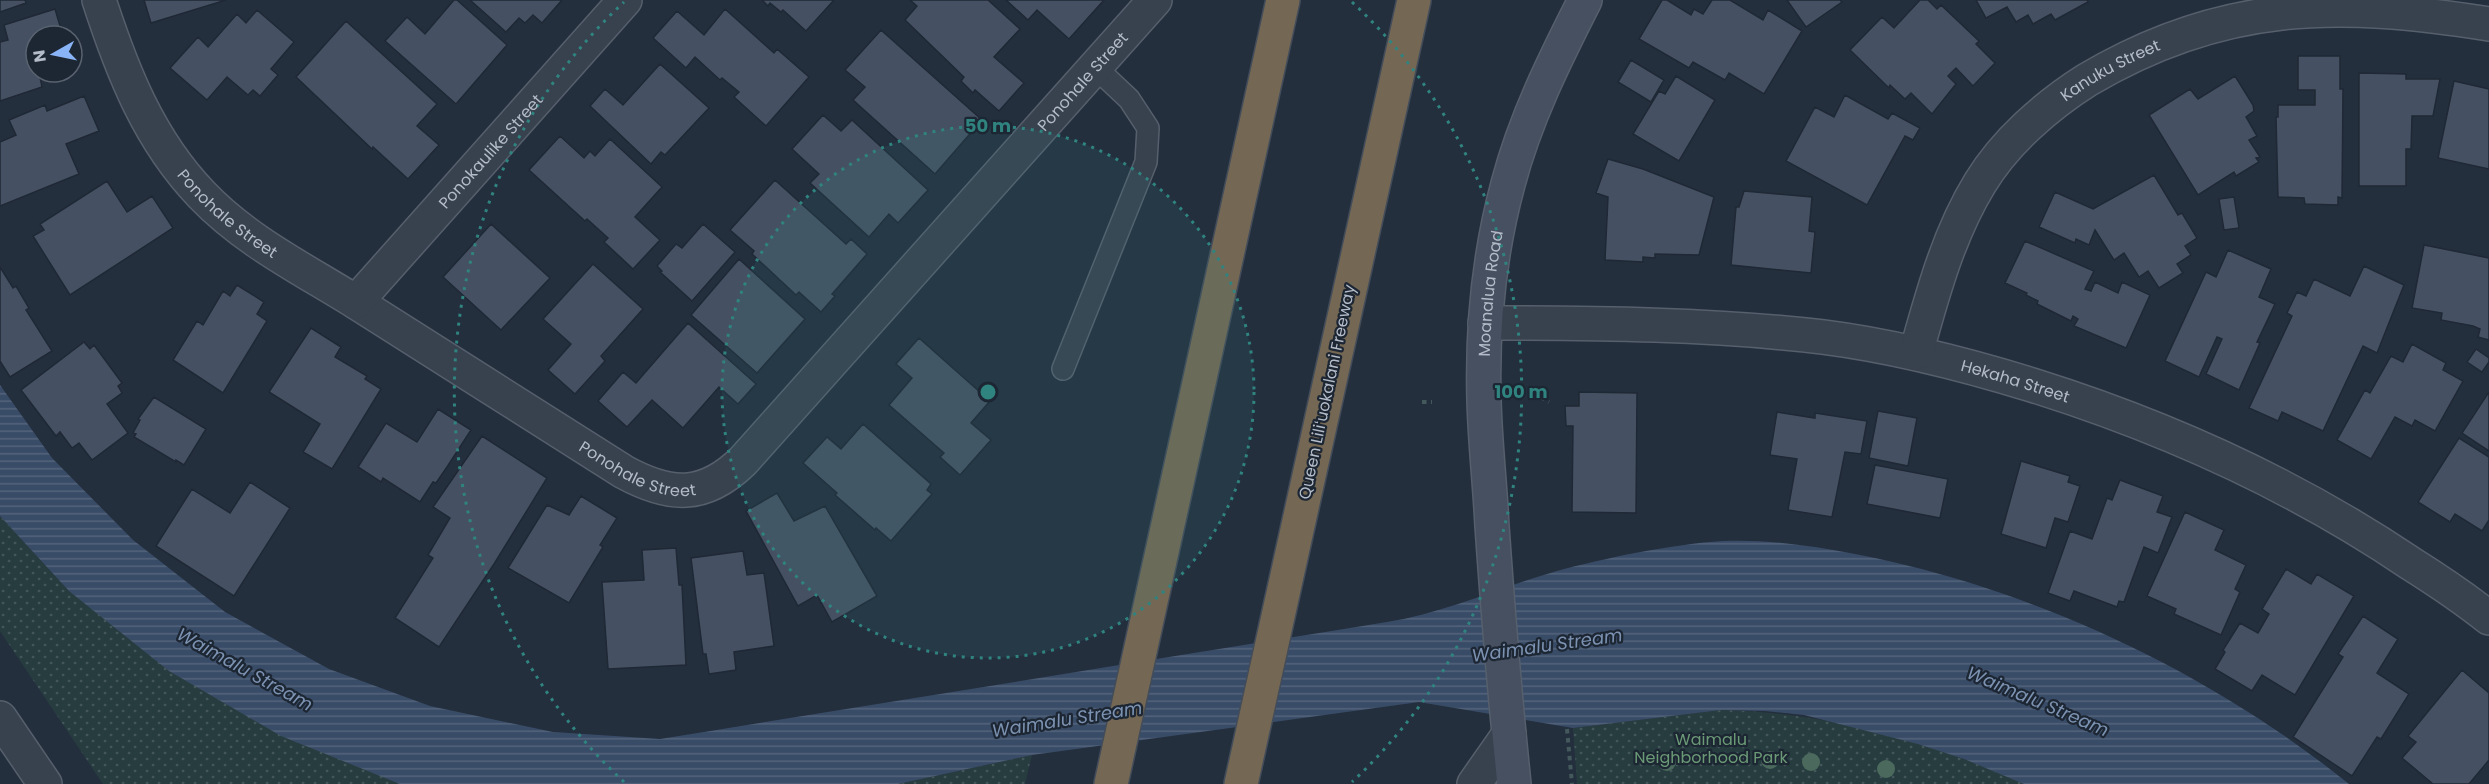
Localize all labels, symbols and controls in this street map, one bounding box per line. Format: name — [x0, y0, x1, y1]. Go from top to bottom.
north arrow — [24, 24, 84, 84]
street label: Ponohale Street — [1032, 27, 1133, 136]
street label: Kanuku Street — [2055, 33, 2163, 106]
text: N — [27, 49, 52, 64]
street label: Ponokaulike Street — [433, 89, 548, 214]
text: 50 m — [965, 113, 1011, 138]
street label: Ponohale Street — [172, 164, 282, 263]
street label: Moanalua Road — [1472, 229, 1508, 357]
street label: Queen Liliʻuokalani Freeway — [1293, 282, 1361, 502]
street label: Hekaha Street — [1959, 354, 2073, 408]
text: 100 m — [1494, 379, 1548, 404]
centre of rings — [978, 382, 998, 402]
street label: Ponohale Street — [575, 435, 698, 502]
water label: Waimalu Stream — [173, 621, 317, 717]
water label: Waimalu Stream — [1470, 622, 1624, 668]
water label: Waimalu Stream — [1963, 660, 2113, 742]
water label: Waimalu Stream — [990, 695, 1144, 743]
park label: Waimalu Neighborhood Park — [1634, 728, 1788, 769]

